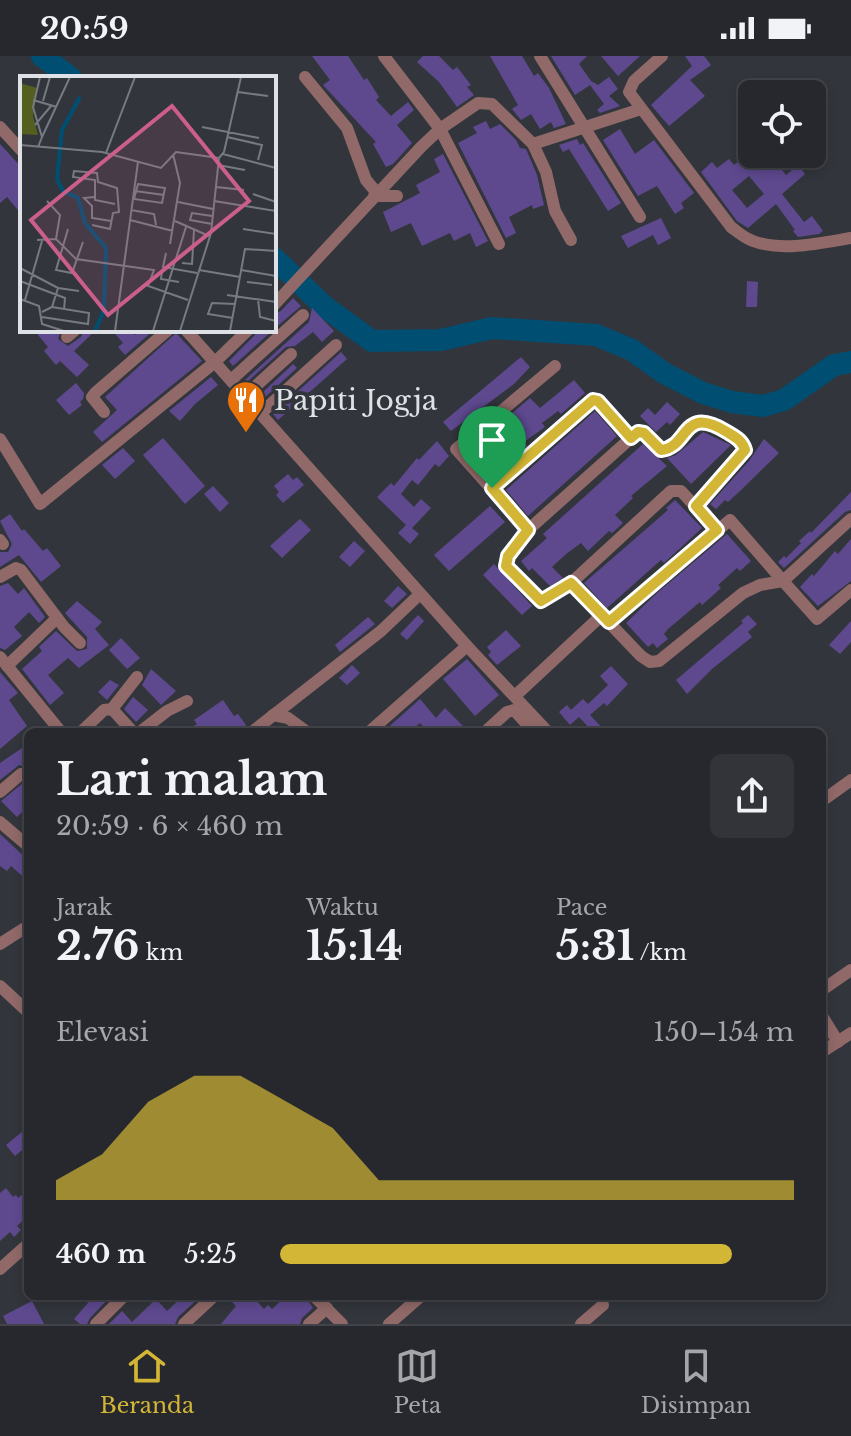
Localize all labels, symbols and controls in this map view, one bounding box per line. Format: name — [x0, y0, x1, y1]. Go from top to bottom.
text: 20:59 — [40, 10, 129, 47]
inset map — [20, 76, 276, 332]
map controls — [738, 80, 826, 168]
button: locate — [738, 80, 826, 168]
restaurant icon: Papiti Jogja — [225, 379, 267, 434]
place label: Papiti Jogja — [274, 383, 438, 418]
pin — [458, 406, 526, 488]
icon: arrive — [470, 418, 514, 462]
text: Lari malam — [56, 752, 327, 807]
button: share — [710, 754, 794, 838]
text: 20:59 · 6 × 460 m — [56, 810, 283, 842]
text: Jarak — [56, 894, 112, 921]
text: Waktu — [306, 894, 379, 921]
text: Pace — [556, 894, 607, 921]
text: 2.76 — [56, 921, 140, 971]
text: 15:14 — [306, 921, 403, 971]
text: 5:31 — [556, 921, 634, 971]
text: km — [140, 939, 183, 966]
text: /km — [634, 939, 687, 966]
text: Elevasi — [56, 1016, 149, 1048]
text: 150–154 m — [653, 1016, 794, 1048]
text: 460 m — [56, 1238, 146, 1270]
text: 5:25 — [184, 1238, 237, 1270]
tab: Beranda — [100, 1344, 194, 1419]
tab: Peta — [394, 1344, 441, 1419]
tab: Disimpan — [641, 1344, 751, 1419]

